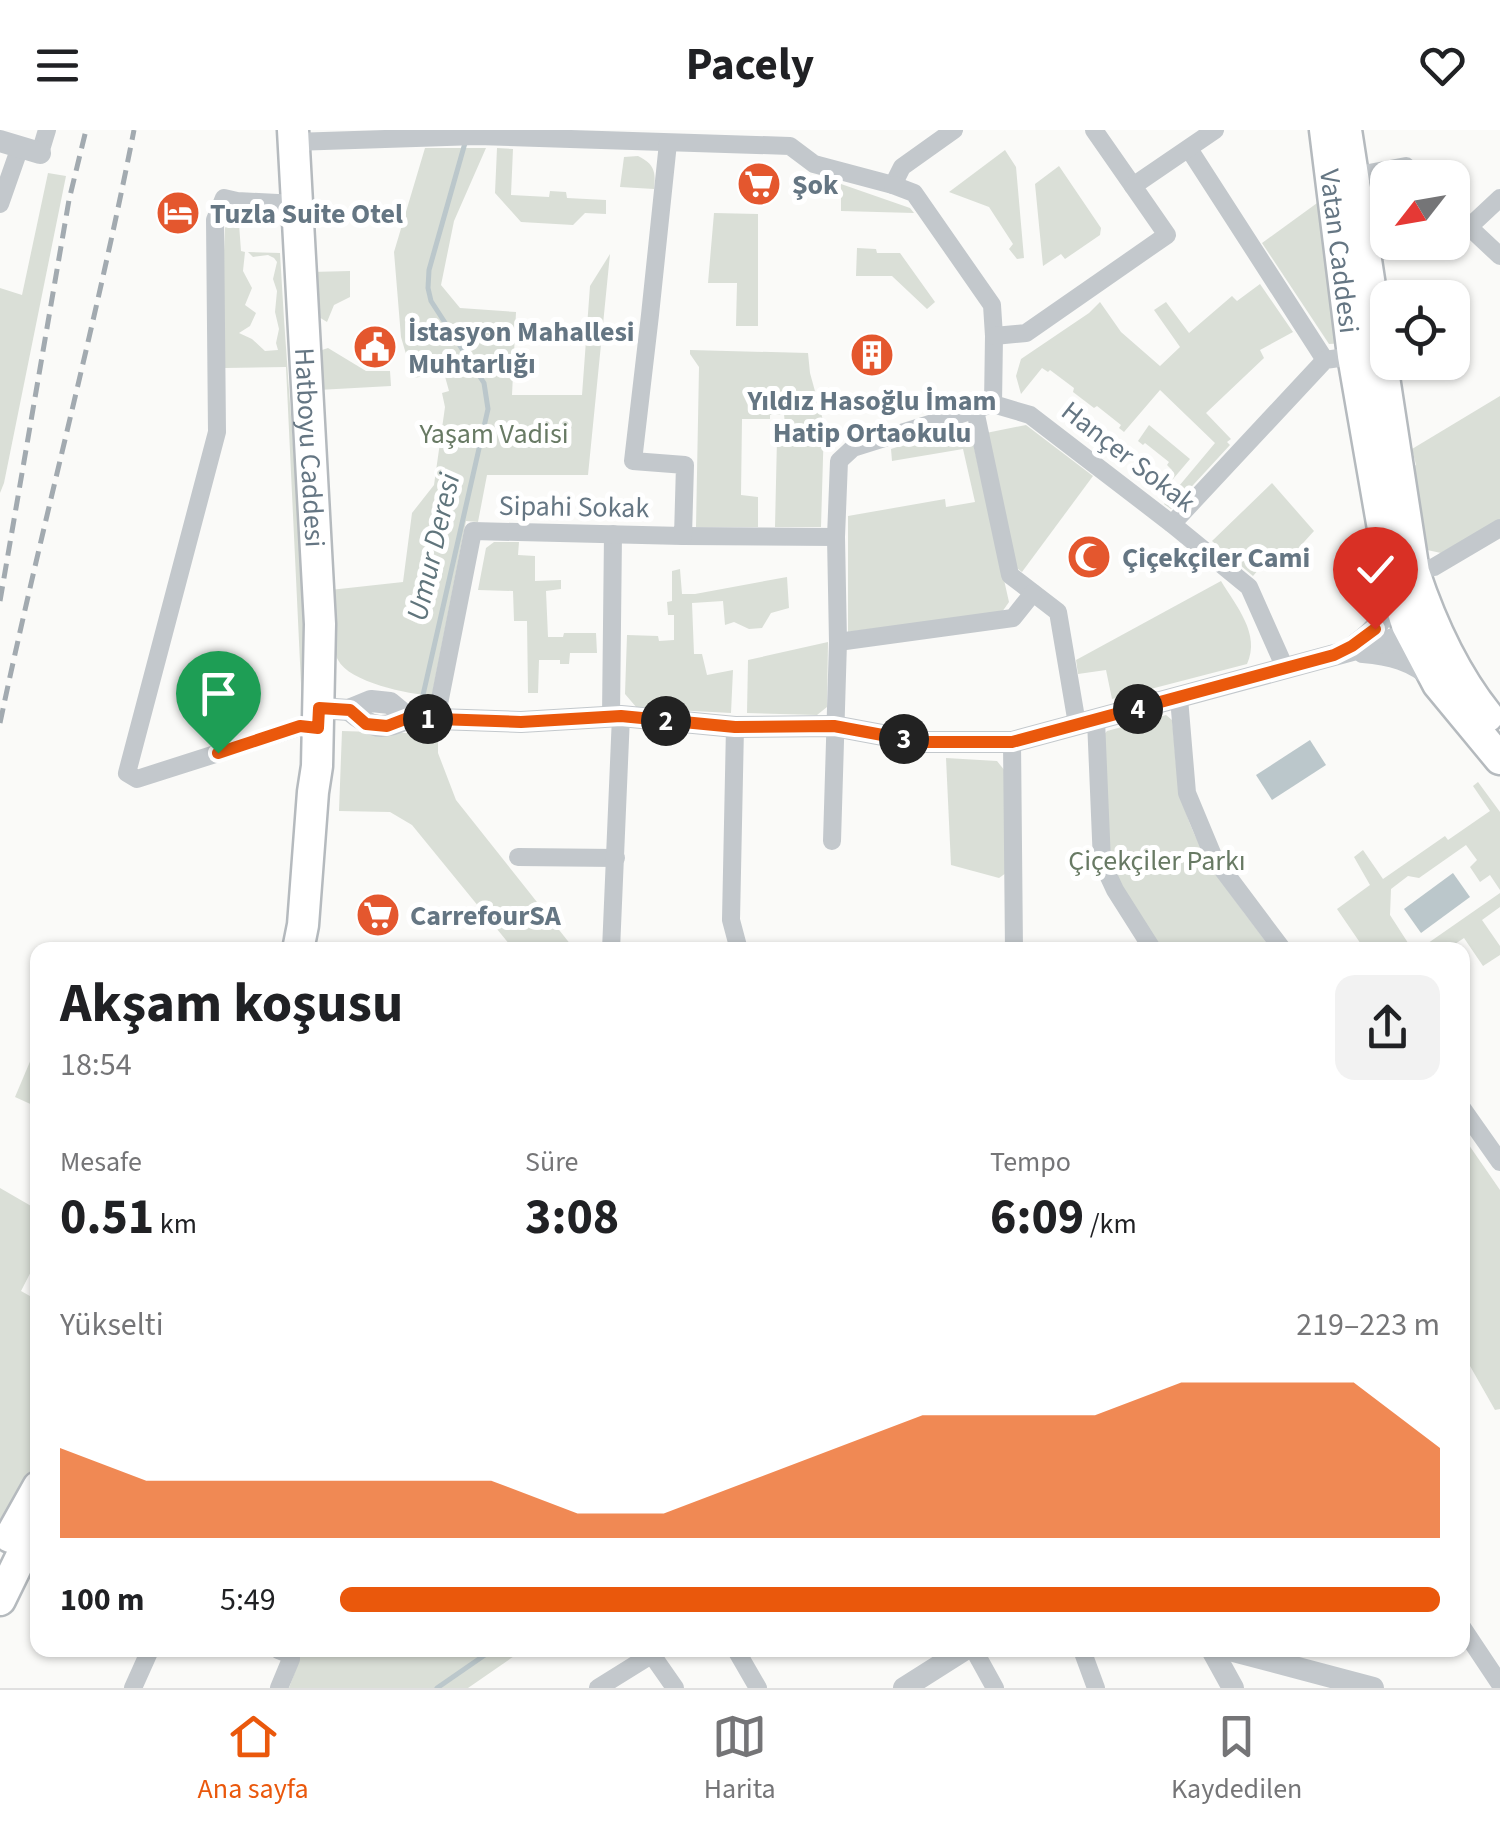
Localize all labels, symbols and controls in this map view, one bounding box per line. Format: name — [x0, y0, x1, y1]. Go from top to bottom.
text: Pacely — [686, 33, 814, 97]
icon: menu — [30, 38, 85, 93]
icon: heart — [1415, 38, 1470, 93]
north arrow — [1370, 160, 1470, 260]
map controls — [1370, 160, 1470, 380]
supermarket icon: Şok — [736, 161, 782, 207]
place label: Şok — [792, 165, 839, 205]
street label: Vatan Caddesi — [1309, 167, 1369, 336]
hotel icon: Tuzla Suite Otel — [155, 190, 201, 236]
place label: Tuzla Suite Otel — [210, 194, 403, 234]
button: locate — [1370, 280, 1470, 380]
place label: İstasyon Mahallesi Muhtarlığı — [408, 312, 635, 384]
public building icon: İstasyon Mahallesi Muhtarlığı — [352, 324, 398, 370]
building icon: Yıldız Hasoğlu İmam Hatip Ortaokulu — [849, 332, 895, 378]
street label: Hatboyu Caddesi — [284, 347, 335, 548]
place label: Yıldız Hasoğlu İmam Hatip Ortaokulu — [747, 381, 996, 453]
street label: Hançer Sokak — [1053, 392, 1204, 522]
park label: Yaşam Vadisi — [418, 414, 569, 454]
water label: Umur Deresi — [396, 468, 472, 625]
street label: Sipahi Sokak — [498, 486, 650, 528]
pin — [1333, 527, 1418, 630]
mosque icon: Çiçekçiler Cami — [1066, 534, 1112, 580]
place label: Çiçekçiler Cami — [1122, 538, 1310, 578]
icon: check — [1348, 542, 1403, 597]
pin — [176, 651, 261, 754]
icon: arrive — [191, 666, 246, 721]
pin: 4 — [1113, 684, 1163, 734]
text: 4 — [1131, 689, 1145, 729]
pin: 1 — [403, 694, 453, 744]
pin: 2 — [641, 696, 691, 746]
text: 1 — [421, 699, 435, 739]
text: 2 — [659, 701, 673, 741]
pin: 3 — [879, 714, 929, 764]
text: 3 — [897, 719, 911, 759]
park label: Çiçekçiler Parkı — [1068, 841, 1246, 881]
supermarket icon: CarrefourSA — [355, 892, 401, 938]
place label: CarrefourSA — [410, 896, 562, 936]
text: Akşam koşusu — [60, 965, 403, 1043]
button: share — [1335, 975, 1440, 1080]
text: 18:54 — [60, 1042, 132, 1088]
text: Mesafe — [60, 1142, 142, 1182]
text: Süre — [525, 1142, 579, 1182]
text: Tempo — [990, 1142, 1071, 1182]
text: 0.51 — [60, 1182, 154, 1253]
text: 3:08 — [525, 1182, 619, 1253]
text: 6:09 — [990, 1182, 1084, 1253]
text: km — [154, 1204, 197, 1244]
text: /km — [1084, 1204, 1137, 1244]
text: Yükselti — [60, 1302, 164, 1348]
text: 219–223 m — [1296, 1302, 1440, 1348]
text: 100 m — [60, 1577, 145, 1623]
text: 5:49 — [220, 1577, 276, 1623]
tab: Ana sayfa — [198, 1709, 309, 1809]
tab: Harita — [704, 1709, 776, 1809]
tab: Kaydedilen — [1171, 1709, 1302, 1809]

